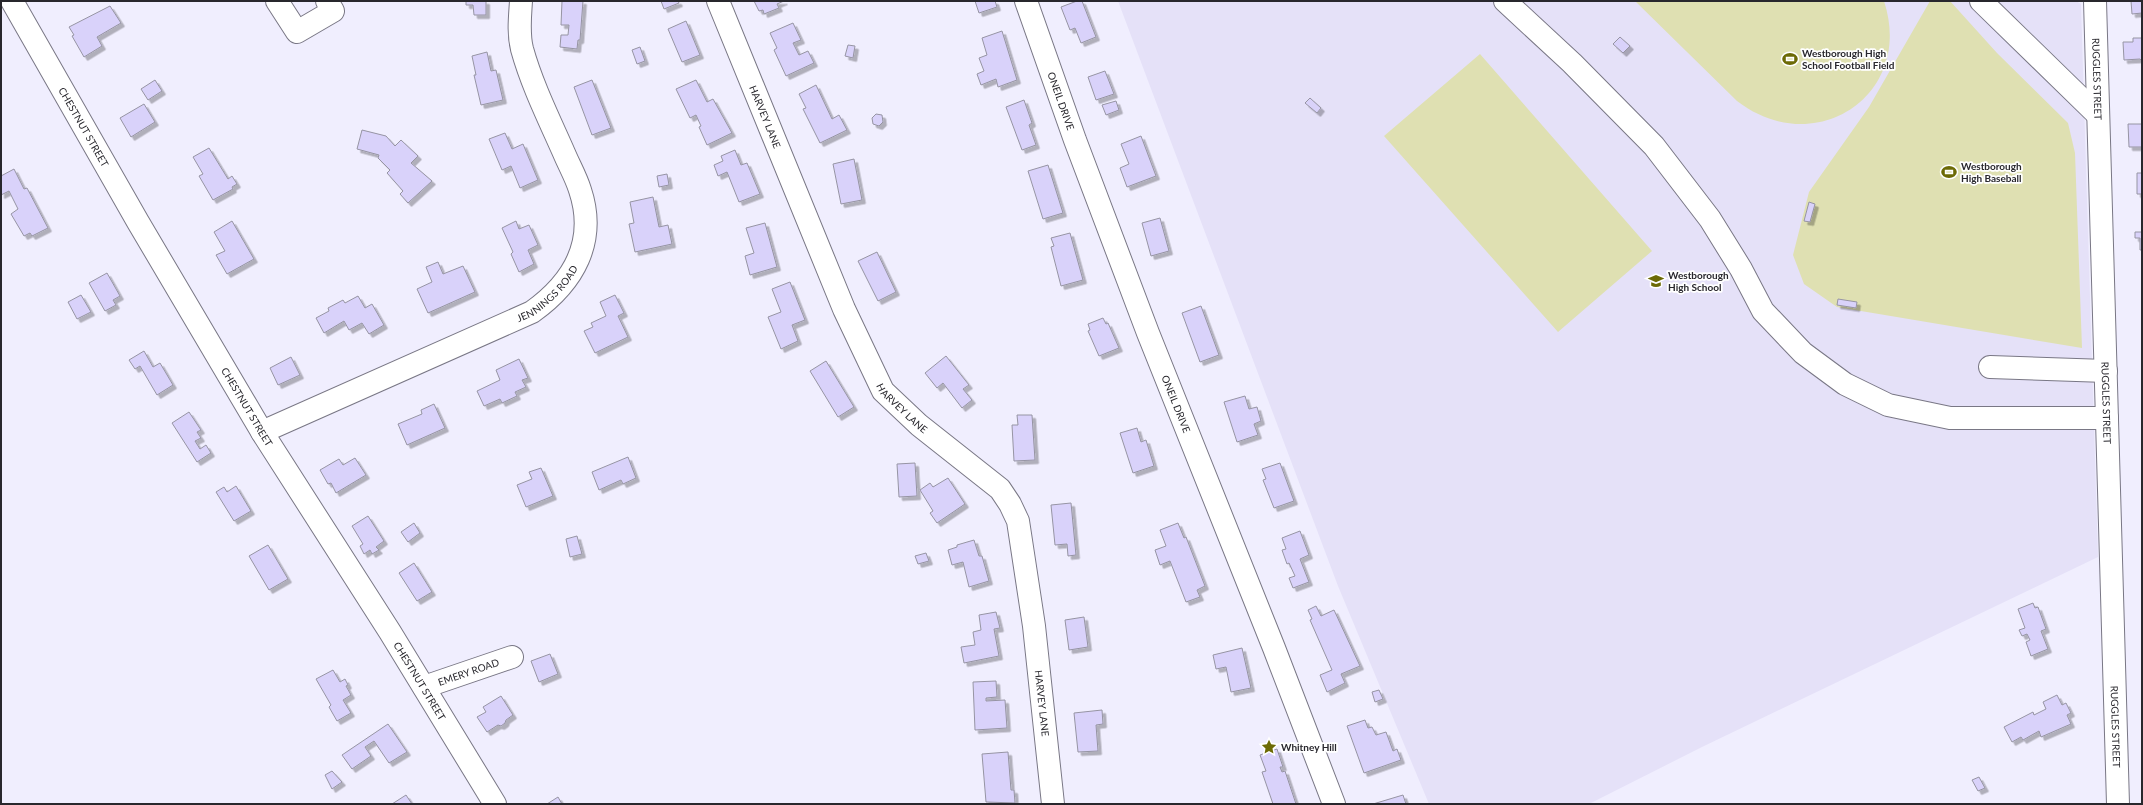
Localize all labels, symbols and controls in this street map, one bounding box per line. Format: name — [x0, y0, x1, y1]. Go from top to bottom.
street label: RUGGLES STREET — [2090, 38, 2104, 120]
place label: Westborough High School Football Field — [1802, 47, 1895, 71]
sports icon: Westborough High School Football Field — [1781, 50, 1799, 68]
street label: ONEIL DRIVE — [1045, 70, 1077, 132]
street label: HARVEY LANE — [747, 83, 784, 150]
street label: CHESTNUT STREET — [56, 85, 111, 169]
place label: Westborough High Baseball — [1961, 160, 2022, 184]
sports icon: Westborough High Baseball — [1940, 163, 1958, 181]
street label: JENNINGS ROAD — [515, 263, 580, 324]
place label: Westborough High School — [1668, 269, 1729, 293]
school or university icon: Westborough High School — [1647, 272, 1665, 290]
street label: RUGGLES STREET — [2099, 362, 2114, 444]
street label: CHESTNUT STREET — [219, 365, 276, 448]
street label: ONEIL DRIVE — [1159, 373, 1193, 435]
street label: HARVEY LANE — [874, 381, 930, 436]
street label: CHESTNUT STREET — [391, 639, 448, 722]
street label: EMERY ROAD — [436, 656, 501, 688]
street label: HARVEY LANE — [1033, 669, 1052, 737]
street label: RUGGLES STREET — [2109, 685, 2123, 768]
place icon: Whitney Hill — [1260, 738, 1278, 756]
place label: Whitney Hill — [1281, 741, 1337, 753]

